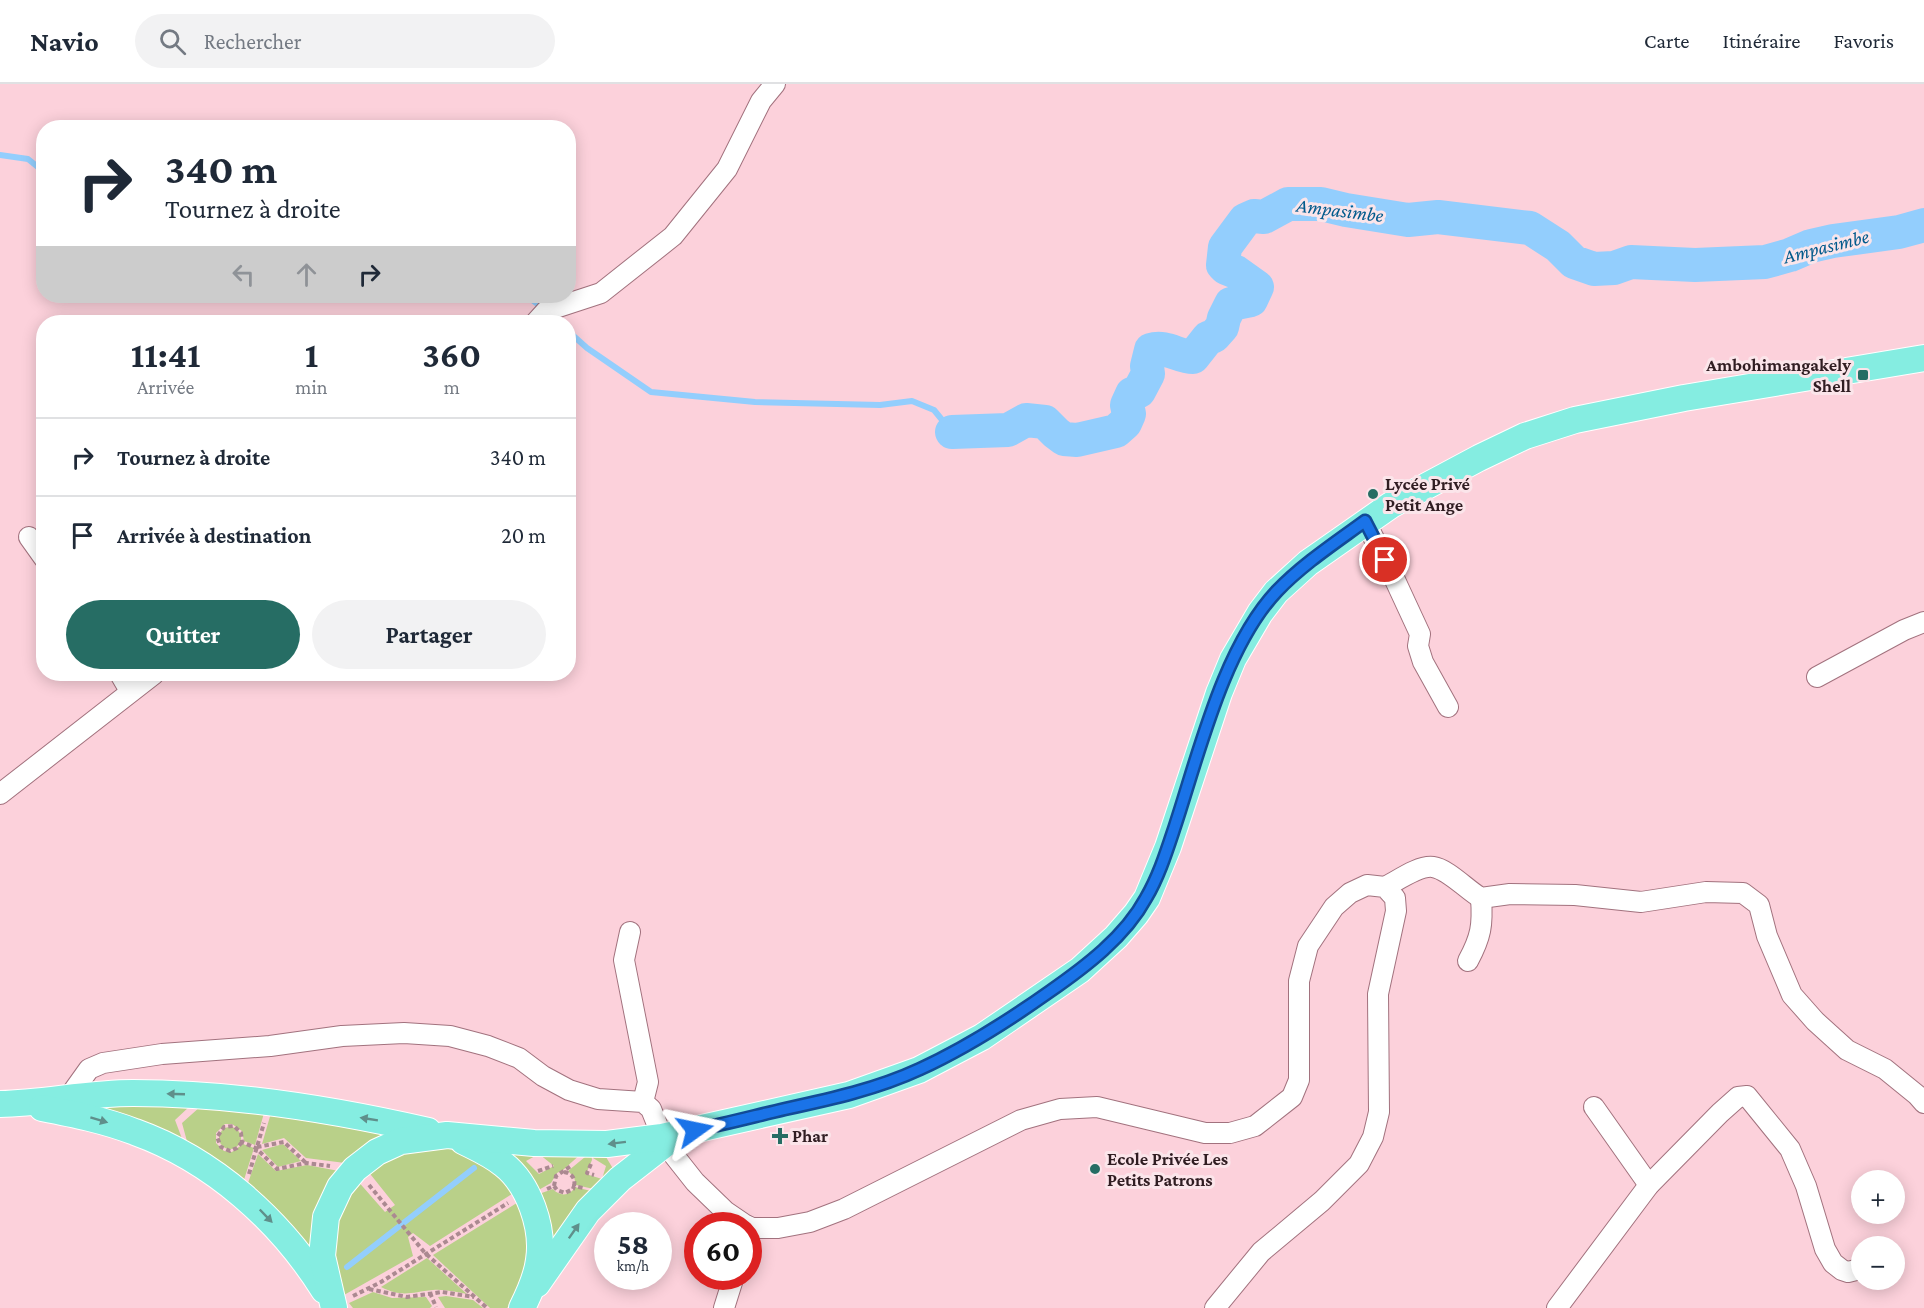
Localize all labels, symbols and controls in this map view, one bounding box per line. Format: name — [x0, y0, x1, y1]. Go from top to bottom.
search box — [135, 14, 555, 68]
icon: search — [156, 25, 189, 58]
text: Navio — [30, 26, 99, 57]
text: Rechercher — [204, 29, 302, 54]
text: Carte — [1644, 29, 1690, 53]
text: Itinéraire — [1723, 29, 1800, 53]
text: Favoris — [1833, 29, 1894, 53]
icon: right — [66, 144, 144, 222]
text: 340 m — [165, 145, 277, 192]
text: Tournez à droite — [165, 194, 341, 224]
water label: Ampasimbe — [1294, 194, 1385, 227]
water label: Ampasimbe — [1780, 225, 1872, 268]
icon: left — [227, 258, 260, 291]
icon: ahead — [290, 258, 323, 291]
icon: right — [353, 258, 386, 291]
text: 11:41 — [131, 335, 201, 375]
text: 1 — [305, 335, 318, 375]
text: 360 — [422, 335, 481, 375]
place label: Ambohimangakely Shell — [1705, 355, 1851, 396]
marker: Ambohimangakely Shell — [1856, 368, 1870, 382]
text: Arrivée — [137, 376, 194, 398]
text: min — [295, 376, 327, 398]
text: m — [444, 376, 460, 398]
icon: right — [66, 441, 99, 474]
text: Tournez à droite — [117, 445, 270, 470]
text: 340 m — [490, 445, 546, 470]
place label: Lycée Privé Petit Ange — [1385, 474, 1470, 515]
marker: Lycée Privé Petit Ange — [1366, 487, 1380, 501]
icon: arrive — [66, 519, 99, 552]
text: Arrivée à destination — [117, 523, 311, 548]
text: 20 m — [501, 523, 546, 548]
pin — [1359, 534, 1410, 585]
icon: arrive — [1368, 543, 1401, 576]
button: Quitter — [66, 600, 300, 669]
button: Partager — [312, 600, 546, 669]
one-way arrow — [166, 1090, 185, 1099]
position arrow — [663, 1098, 727, 1162]
one-way arrow — [359, 1114, 378, 1123]
one-way arrow — [90, 1116, 108, 1125]
place label: Phar — [792, 1126, 828, 1146]
marker: Phar — [773, 1129, 787, 1143]
one-way arrow — [607, 1138, 626, 1147]
place label: Ecole Privée Les Petits Patrons — [1107, 1149, 1228, 1190]
marker: Ecole Privée Les Petits Patrons — [1088, 1162, 1102, 1176]
map controls — [1851, 1170, 1905, 1290]
button: + — [1851, 1170, 1905, 1224]
one-way arrow — [259, 1209, 273, 1224]
speed limit sign: 60 — [684, 1212, 762, 1290]
one-way arrow — [568, 1224, 580, 1240]
text: 58 — [617, 1227, 649, 1260]
button: − — [1851, 1236, 1905, 1290]
text: km/h — [617, 1258, 649, 1274]

